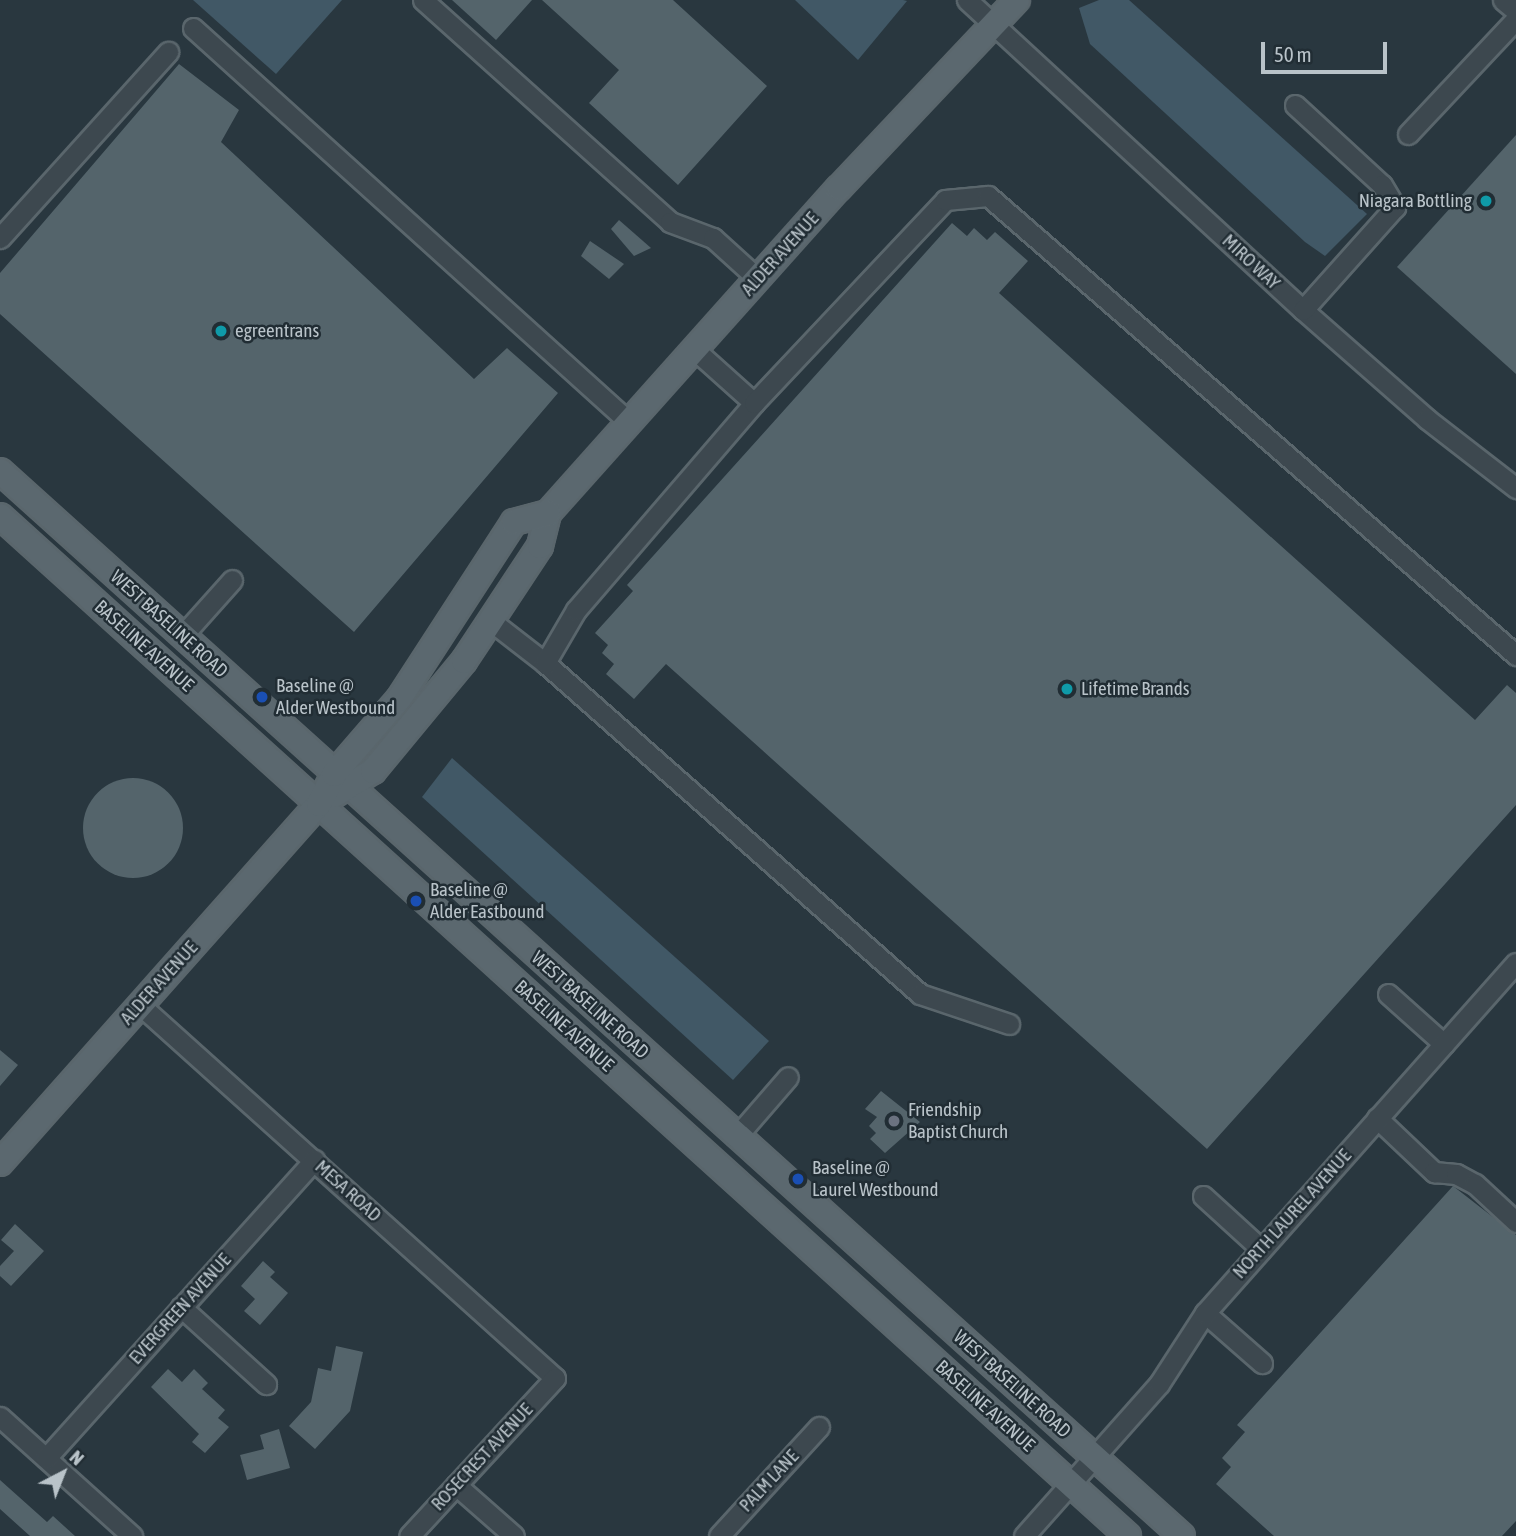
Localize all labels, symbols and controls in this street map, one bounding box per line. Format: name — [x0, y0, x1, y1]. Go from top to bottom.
scale bar — [1264, 28, 1390, 72]
text: 50 m — [1274, 42, 1312, 66]
place label: Niagara Bottling — [1359, 190, 1472, 212]
marker: Niagara Bottling — [1478, 193, 1494, 209]
street label: ALDER AVENUE — [737, 208, 823, 300]
street label: MIRO WAY — [1217, 230, 1285, 294]
place label: egreentrans — [235, 320, 319, 342]
marker: egreentrans — [213, 323, 229, 339]
street label: WEST BASELINE ROAD — [106, 565, 232, 683]
street label: BASELINE AVENUE — [90, 596, 198, 696]
place label: Baseline @ Alder Westbound — [276, 675, 395, 719]
place label: Lifetime Brands — [1081, 678, 1189, 700]
marker: Lifetime Brands — [1059, 681, 1075, 697]
marker: Baseline @ Alder Westbound — [254, 689, 270, 705]
place label: Baseline @ Alder Eastbound — [430, 879, 544, 923]
marker: Baseline @ Alder Eastbound — [408, 893, 424, 909]
street label: ALDER AVENUE — [116, 937, 202, 1029]
street label: WEST BASELINE ROAD — [527, 946, 653, 1064]
street label: BASELINE AVENUE — [510, 976, 618, 1076]
place label: Friendship Baptist Church — [908, 1099, 1008, 1143]
marker: Friendship Baptist Church — [886, 1113, 902, 1129]
street label: NORTH LAUREL AVENUE — [1228, 1145, 1356, 1283]
street label: MESA ROAD — [310, 1155, 386, 1227]
place label: Baseline @ Laurel Westbound — [812, 1157, 939, 1201]
marker: Baseline @ Laurel Westbound — [790, 1171, 806, 1187]
street label: EVERGREEN AVENUE — [124, 1249, 236, 1369]
street label: WEST BASELINE ROAD — [949, 1325, 1075, 1443]
street label: BASELINE AVENUE — [931, 1356, 1039, 1456]
street label: ROSECREST AVENUE — [426, 1399, 538, 1515]
north arrow — [28, 1438, 98, 1508]
text: N — [66, 1445, 89, 1469]
street label: PALM LANE — [735, 1445, 803, 1517]

